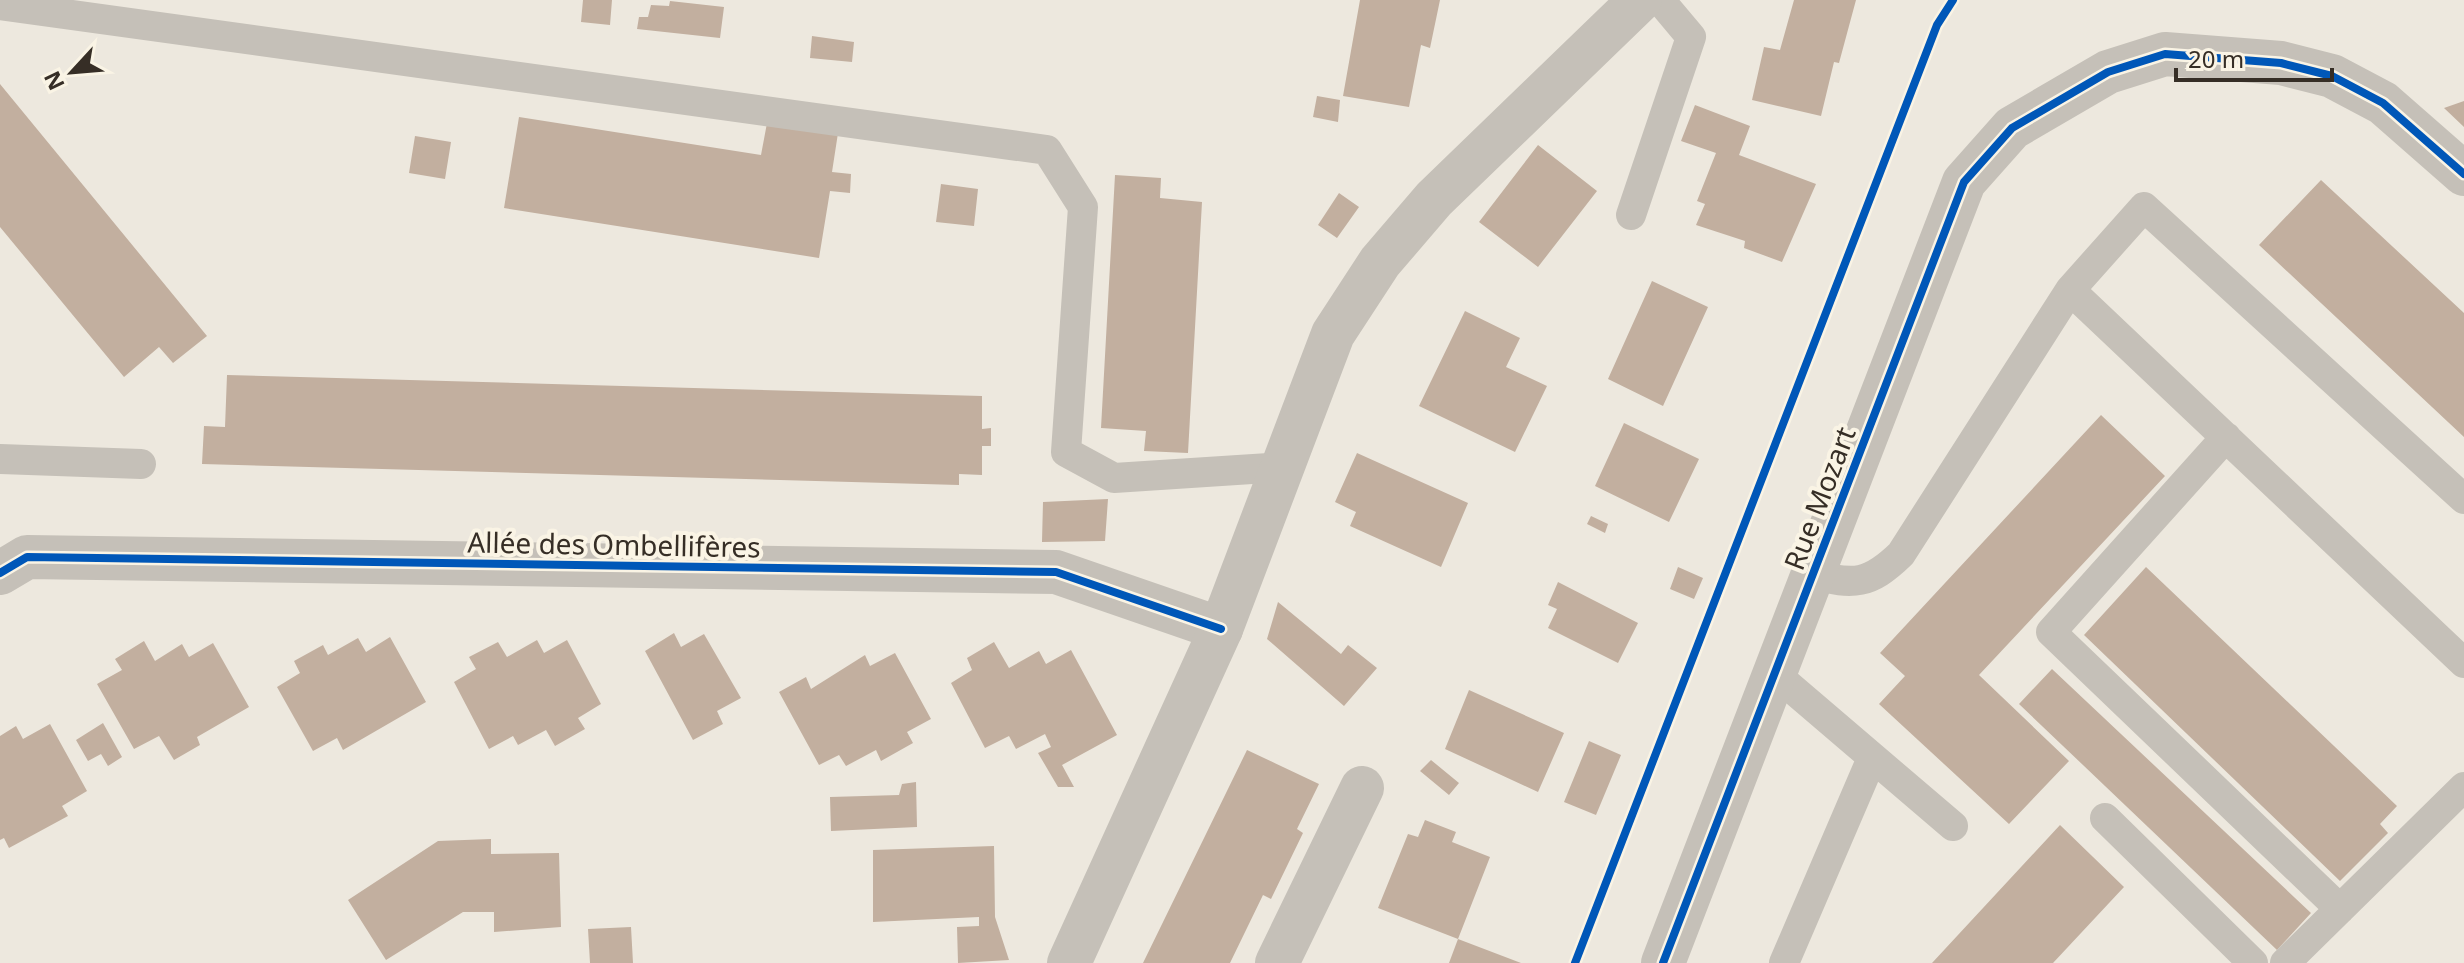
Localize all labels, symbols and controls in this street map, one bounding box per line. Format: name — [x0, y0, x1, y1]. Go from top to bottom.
north arrow — [32, 32, 112, 112]
scale bar — [2176, 32, 2332, 82]
text: 20 m — [2188, 42, 2244, 75]
text: N — [36, 67, 71, 96]
street label: Rue Mozart — [1774, 421, 1864, 575]
street label: Allée des Ombellifères — [467, 522, 761, 566]

